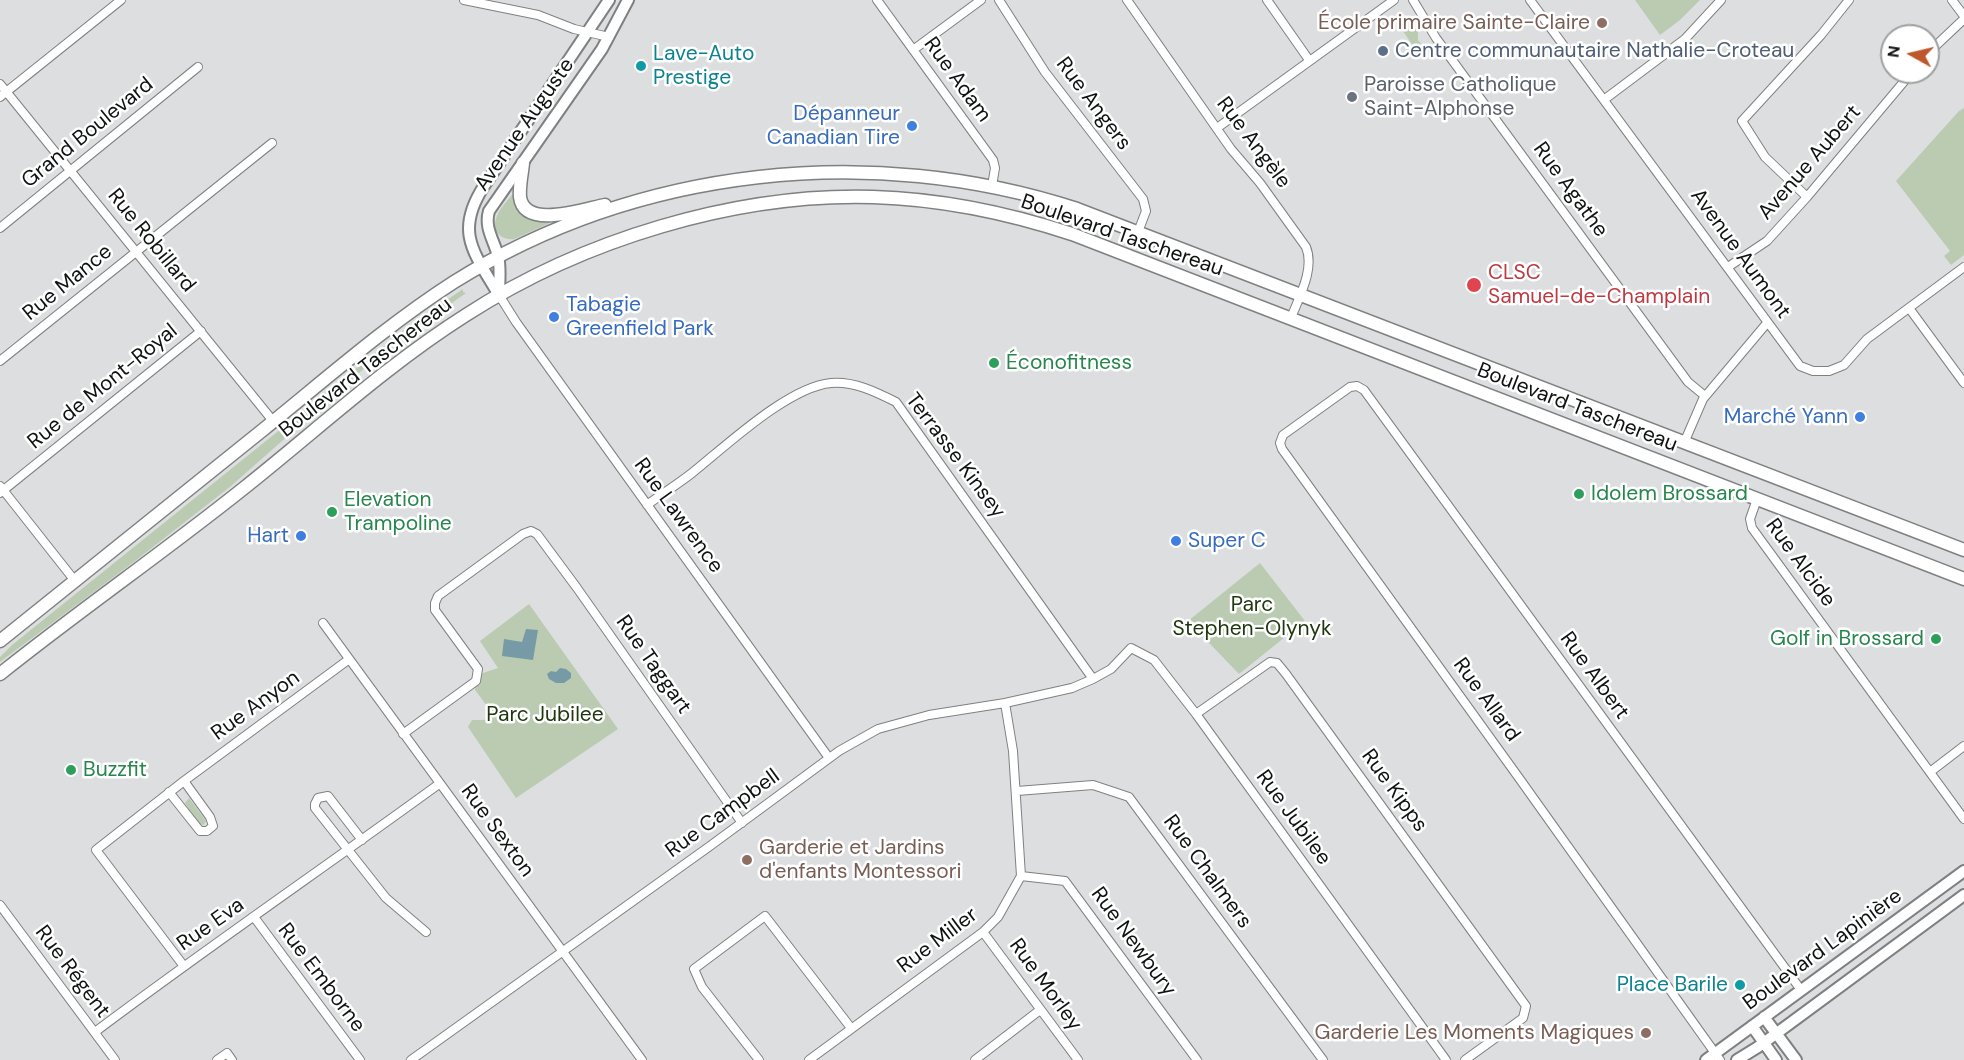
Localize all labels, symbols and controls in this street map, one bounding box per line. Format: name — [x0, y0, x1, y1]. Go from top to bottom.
place label: École primaire Sainte-Claire — [1318, 10, 1590, 36]
marker: École primaire Sainte-Claire — [1595, 16, 1609, 30]
north arrow — [1880, 24, 1940, 84]
street label: Rue Adam — [918, 33, 996, 127]
place label: Centre communautaire Nathalie-Croteau — [1395, 38, 1794, 64]
place label: Lave-Auto Prestige — [653, 41, 754, 91]
marker: Centre communautaire Nathalie-Croteau — [1376, 44, 1390, 58]
text: N — [1882, 44, 1905, 59]
street label: Rue Angers — [1050, 53, 1136, 155]
street label: Avenue Auguste — [470, 54, 580, 196]
marker: Lave-Auto Prestige — [634, 59, 648, 73]
street label: Grand Boulevard — [17, 72, 159, 194]
place label: Paroisse Catholique Saint-Alphonse — [1364, 72, 1556, 122]
marker: Paroisse Catholique Saint-Alphonse — [1345, 90, 1359, 104]
street label: Rue Angèle — [1210, 92, 1296, 194]
street label: Avenue Aubert — [1753, 100, 1867, 226]
place label: Dépanneur Canadian Tire — [767, 101, 900, 151]
marker: Dépanneur Canadian Tire — [905, 119, 919, 133]
street label: Rue Agathe — [1527, 138, 1613, 242]
street label: Rue Robillard — [102, 184, 200, 298]
street label: Avenue Aumont — [1685, 184, 1795, 324]
street label: Boulevard Taschereau — [1017, 190, 1227, 282]
street label: Rue Mance — [18, 240, 118, 326]
place label: CLSC Samuel-de-Champlain — [1488, 260, 1710, 310]
marker: CLSC Samuel-de-Champlain — [1465, 276, 1483, 294]
place label: Tabagie Greenfield Park — [566, 292, 714, 342]
street label: Boulevard Taschereau — [275, 293, 457, 443]
marker: Tabagie Greenfield Park — [547, 310, 561, 324]
street label: Rue de Mont-Royal — [23, 319, 183, 455]
place label: Éconofitness — [1006, 350, 1132, 376]
marker: Éconofitness — [987, 356, 1001, 370]
street label: Boulevard Taschereau — [1473, 358, 1681, 458]
street label: Terrasse Kinsey — [900, 388, 1010, 524]
place label: Marché Yann — [1724, 404, 1848, 430]
marker: Marché Yann — [1853, 410, 1867, 424]
street label: Rue Lawrence — [628, 454, 728, 578]
place label: Idolem Brossard — [1591, 481, 1748, 507]
place label: Elevation Trampoline — [344, 487, 452, 537]
marker: Idolem Brossard — [1572, 487, 1586, 501]
marker: Elevation Trampoline — [325, 505, 339, 519]
street label: Rue Alcide — [1760, 514, 1840, 612]
place label: Hart — [247, 523, 289, 549]
place label: Super C — [1188, 528, 1266, 554]
marker: Hart — [294, 529, 308, 543]
marker: Super C — [1169, 534, 1183, 548]
park label: Parc Stephen-Olynyk — [1172, 592, 1332, 642]
street label: Rue Taggart — [610, 611, 696, 719]
place label: Golf in Brossard — [1770, 626, 1924, 652]
street label: Rue Albert — [1554, 627, 1634, 725]
marker: Golf in Brossard — [1929, 632, 1943, 646]
street label: Rue Allard — [1447, 653, 1525, 747]
street label: Rue Anyon — [207, 666, 305, 746]
park label: Parc Jubilee — [486, 702, 604, 728]
street label: Rue Kipps — [1356, 745, 1432, 837]
place label: Buzzfit — [83, 757, 147, 783]
marker: Buzzfit — [64, 763, 78, 777]
street label: Rue Campbell — [661, 764, 785, 864]
street label: Rue Jubilee — [1250, 766, 1336, 870]
street label: Rue Sexton — [455, 780, 539, 882]
street label: Rue Chalmers — [1157, 810, 1257, 934]
place label: Garderie et Jardins d'enfants Montessori — [759, 835, 962, 885]
marker: Garderie et Jardins d'enfants Montessori — [740, 853, 754, 867]
street label: Rue Newbury — [1085, 883, 1181, 1001]
street label: Boulevard Lapinière — [1739, 884, 1907, 1016]
street label: Rue Eva — [173, 893, 249, 957]
street label: Rue Miller — [893, 903, 983, 979]
street label: Rue Emborne — [272, 919, 370, 1037]
street label: Rue Régent — [29, 921, 115, 1023]
street label: Rue Morley — [1003, 934, 1087, 1036]
place label: Place Barile — [1617, 972, 1728, 998]
marker: Place Barile — [1733, 978, 1747, 992]
place label: Garderie Les Moments Magiques — [1315, 1020, 1634, 1046]
marker: Garderie Les Moments Magiques — [1639, 1026, 1653, 1040]

